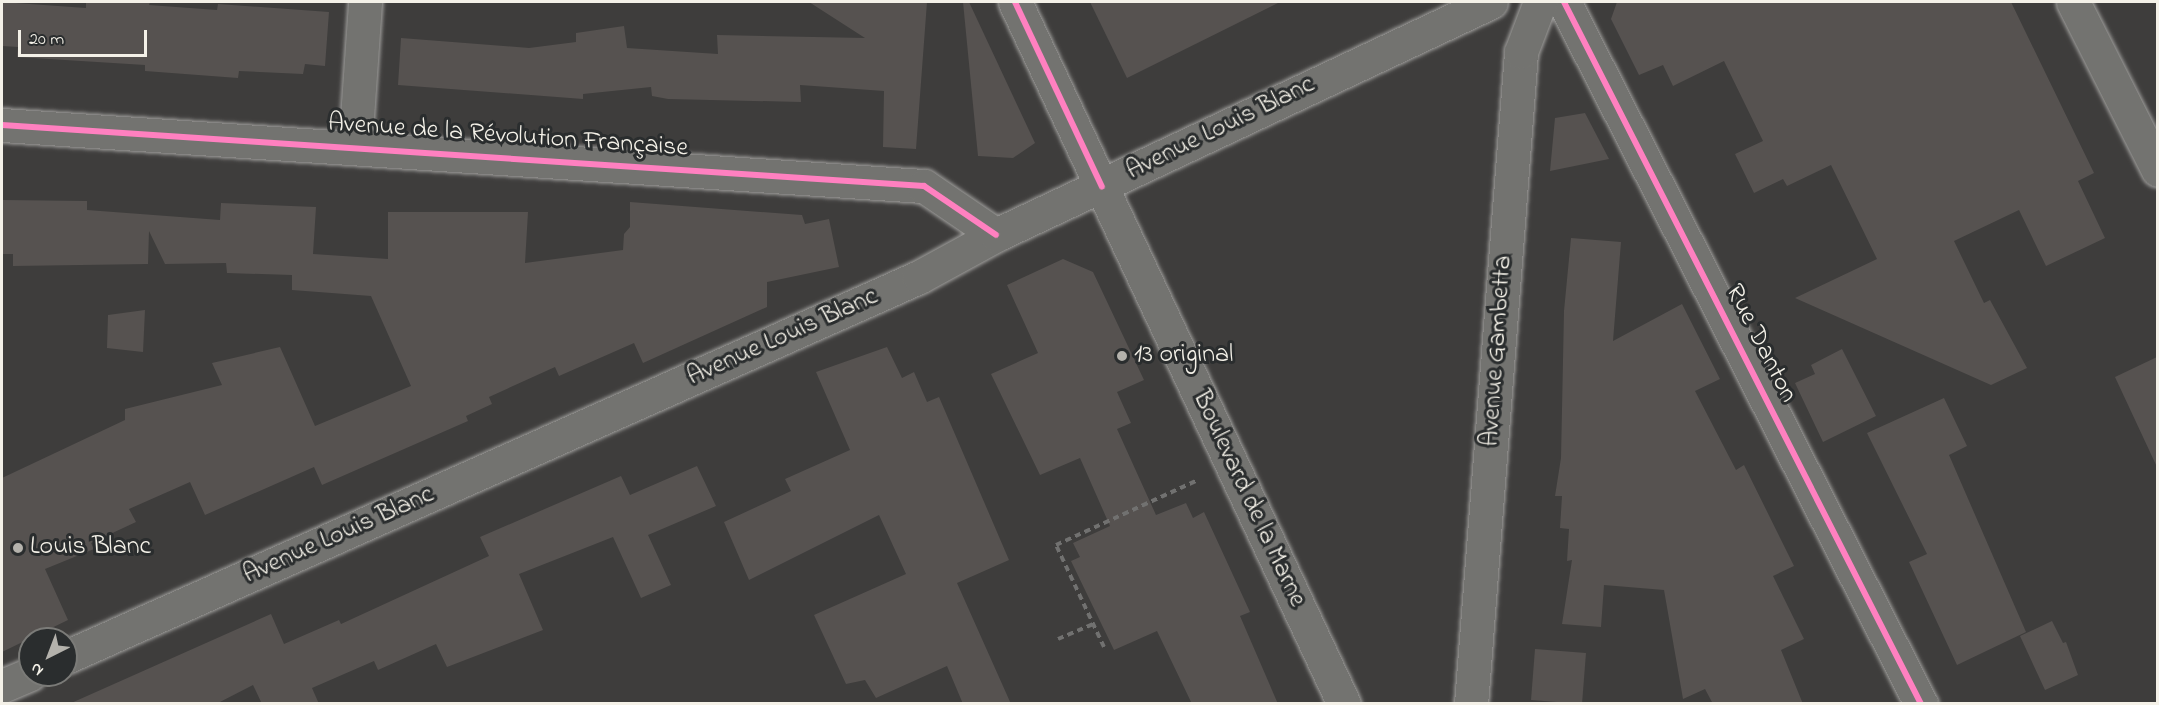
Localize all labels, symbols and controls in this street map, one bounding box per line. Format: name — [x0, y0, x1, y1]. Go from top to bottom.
scale bar — [21, 18, 150, 56]
text: 20 m — [29, 27, 64, 53]
street label: Avenue Louis Blanc — [1122, 70, 1320, 188]
street label: Avenue de la Révolution Française — [327, 109, 689, 165]
street label: Avenue Gambetta — [1476, 254, 1520, 448]
street label: Rue Danton — [1717, 280, 1803, 408]
street label: Avenue Louis Blanc — [683, 282, 883, 394]
place label: 13 original — [1134, 340, 1233, 372]
marker: 13 original — [1115, 349, 1129, 363]
street label: Boulevard de la Marne — [1184, 386, 1312, 612]
street label: Avenue Louis Blanc — [239, 480, 439, 592]
place label: Louis Blanc — [30, 532, 151, 564]
marker: Louis Blanc — [11, 541, 25, 555]
north arrow — [18, 627, 78, 687]
text: N — [25, 656, 49, 681]

